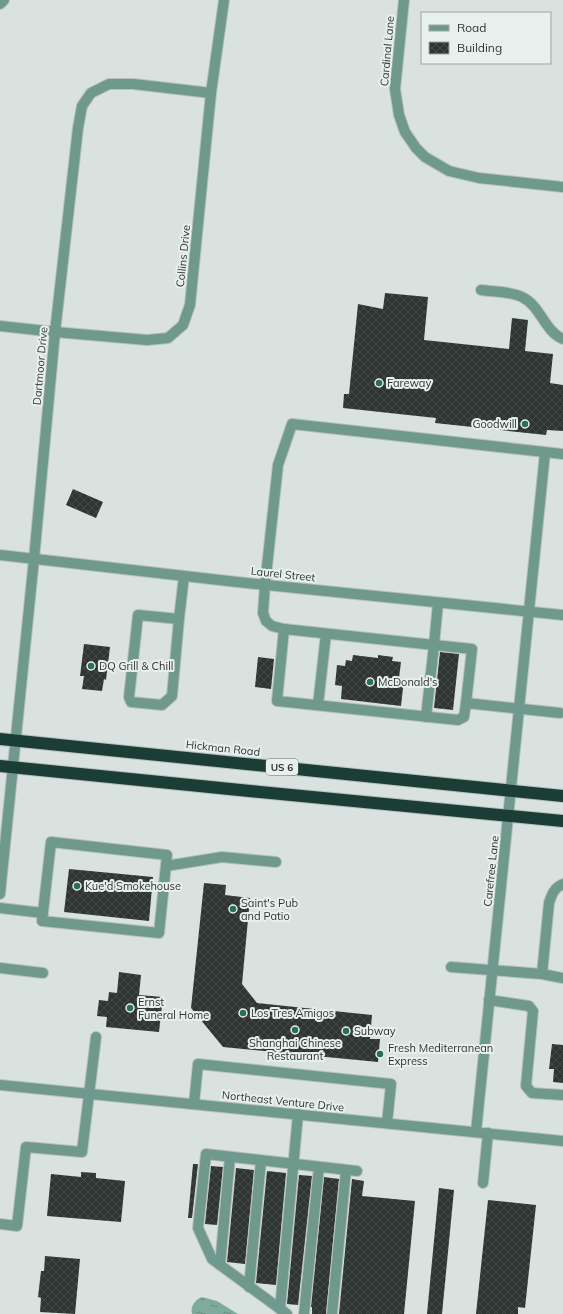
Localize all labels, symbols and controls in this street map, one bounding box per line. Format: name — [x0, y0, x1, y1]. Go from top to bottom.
legend — [421, 12, 551, 64]
street label: Cardinal Lane — [377, 15, 397, 87]
text: Road — [457, 20, 486, 35]
text: Building — [457, 40, 502, 55]
street label: Collins Drive — [173, 224, 193, 288]
street label: Dartmoor Drive — [30, 326, 50, 406]
place label: Fareway — [387, 376, 431, 390]
marker: Fareway — [374, 378, 384, 388]
place label: Goodwill — [472, 417, 517, 431]
marker: Goodwill — [520, 419, 530, 429]
street label: Laurel Street — [250, 564, 316, 584]
place label: DQ Grill & Chill — [99, 659, 173, 673]
marker: DQ Grill & Chill — [86, 661, 96, 671]
place label: McDonald's — [378, 675, 438, 689]
marker: McDonald's — [365, 677, 375, 687]
street label: Hickman Road — [185, 737, 261, 759]
road number: US 6 — [266, 759, 298, 775]
street label: Carefree Lane — [480, 835, 502, 907]
place label: Kue'd Smokehouse — [85, 879, 181, 893]
marker: Kue'd Smokehouse — [72, 881, 82, 891]
place label: Saint's Pub and Patio — [241, 896, 299, 923]
marker: Saint's Pub and Patio — [228, 904, 238, 914]
place label: Ernst Funeral Home — [138, 995, 209, 1022]
marker: Ernst Funeral Home — [125, 1003, 135, 1013]
place label: Los Tres Amigos — [251, 1006, 334, 1020]
marker: Los Tres Amigos — [238, 1008, 248, 1018]
place label: Subway — [354, 1024, 396, 1038]
marker: Shanghai Chinese Restaurant — [290, 1025, 300, 1035]
marker: Subway — [341, 1026, 351, 1036]
place label: Shanghai Chinese Restaurant — [249, 1036, 341, 1063]
place label: Fresh Mediterranean Express — [388, 1041, 493, 1068]
marker: Fresh Mediterranean Express — [375, 1049, 385, 1059]
street label: Northeast Venture Drive — [221, 1088, 345, 1114]

